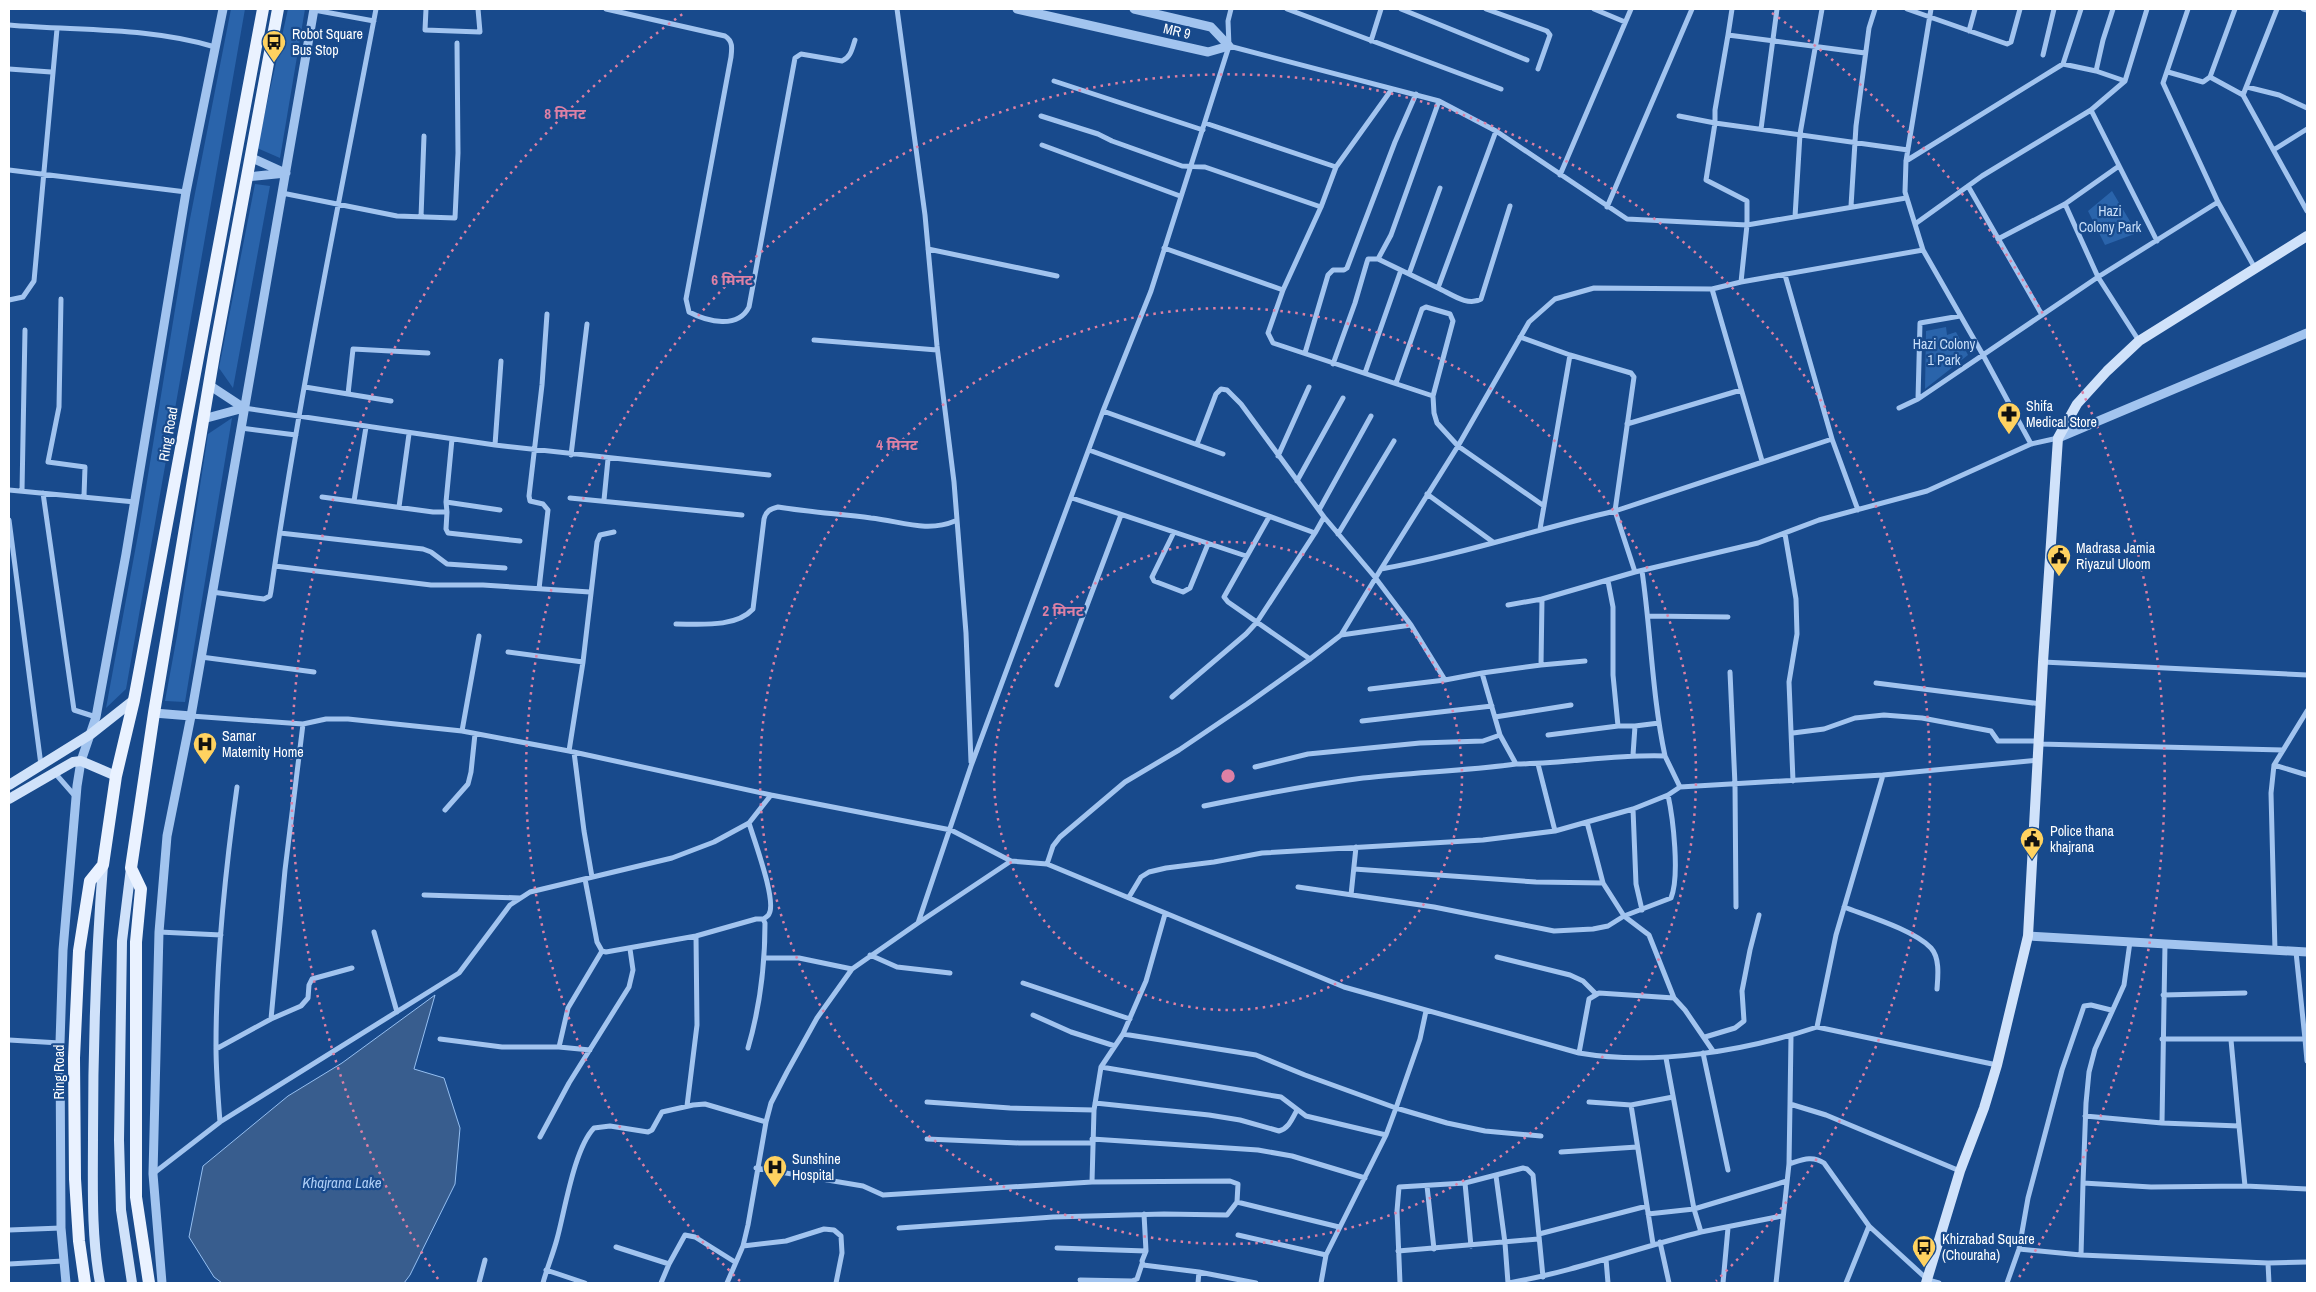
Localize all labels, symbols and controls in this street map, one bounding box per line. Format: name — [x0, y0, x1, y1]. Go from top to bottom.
street label: MR 9 — [1162, 19, 1192, 43]
place label: Robot Square Bus Stop — [292, 25, 363, 59]
bus stop icon: Robot Square Bus Stop — [261, 29, 287, 63]
text: 8 मिनट — [544, 103, 587, 124]
park label: Hazi Colony Park — [2079, 202, 2142, 236]
text: 6 मिनट — [711, 269, 754, 290]
park label: Hazi Colony 1 Park — [1913, 335, 1976, 369]
place label: Shifa Medical Store — [2026, 397, 2097, 431]
pharmacy icon: Shifa Medical Store — [1996, 401, 2022, 435]
street label: Ring Road — [154, 405, 182, 463]
text: 4 मिनट — [876, 434, 919, 455]
place label: Madrasa Jamia Riyazul Uloom — [2076, 539, 2156, 573]
public building icon: Madrasa Jamia Riyazul Uloom — [2046, 543, 2072, 577]
text: 2 मिनट — [1042, 600, 1085, 621]
place label: Samar Maternity Home — [222, 727, 304, 761]
hospital icon: Samar Maternity Home — [192, 731, 218, 765]
centre of rings — [1219, 767, 1237, 785]
place label: Police thana khajrana — [2050, 822, 2114, 856]
public building icon: Police thana khajrana — [2019, 826, 2045, 860]
street label: Ring Road — [50, 1045, 68, 1099]
place label: Sunshine Hospital — [792, 1150, 841, 1184]
hospital icon: Sunshine Hospital — [762, 1154, 788, 1188]
water label: Khajrana Lake — [302, 1172, 382, 1193]
place label: Khizrabad Square (Chouraha) — [1942, 1230, 2035, 1264]
bus stop icon: Khizrabad Square (Chouraha) — [1911, 1234, 1937, 1268]

